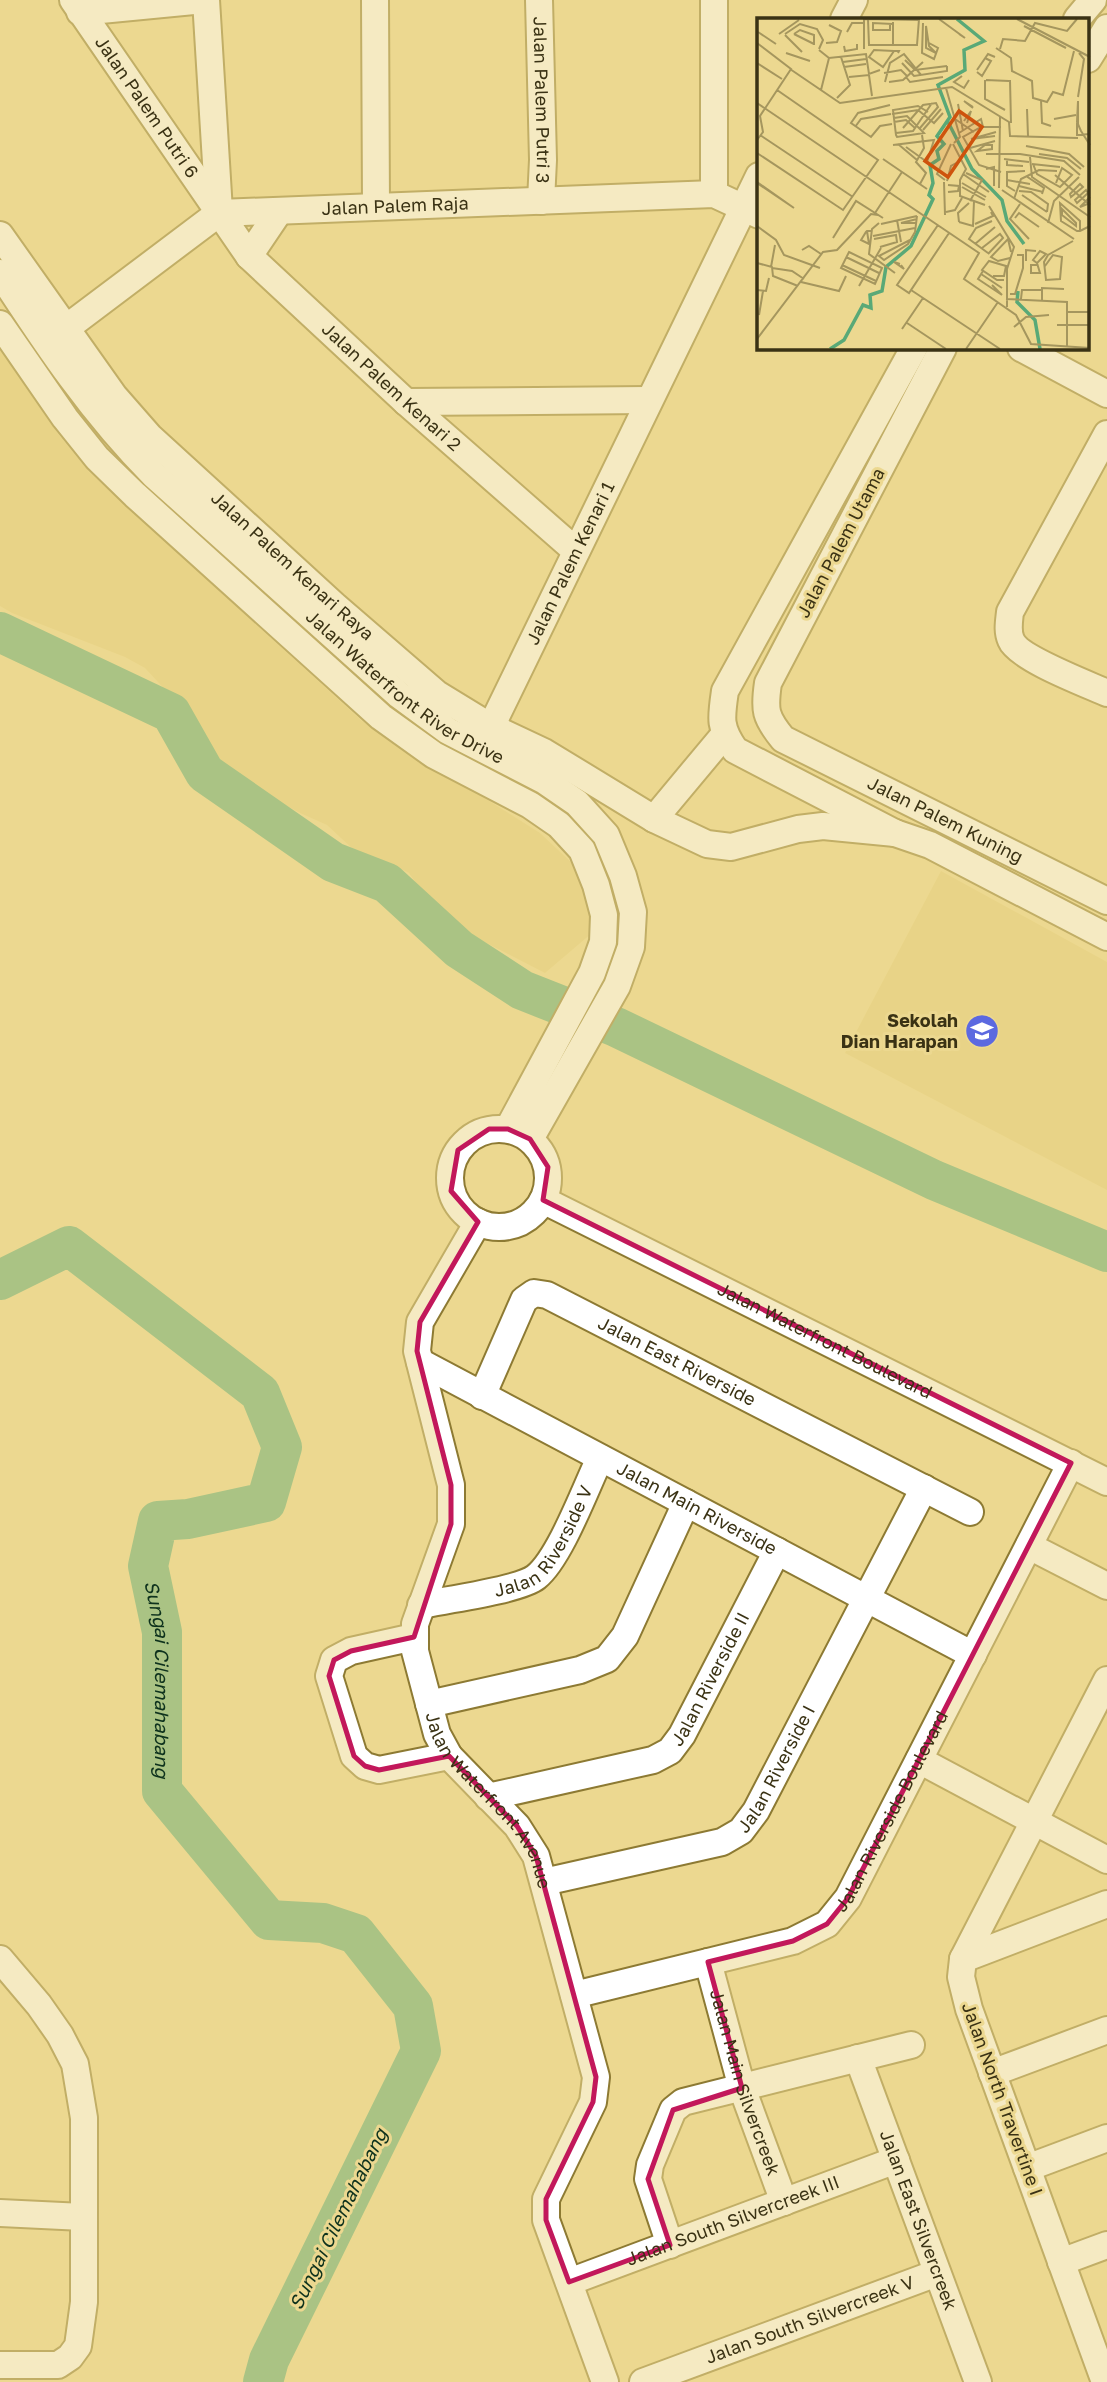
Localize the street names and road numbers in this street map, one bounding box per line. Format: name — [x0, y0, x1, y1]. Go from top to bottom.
street label: Jalan Palem Putri 3 — [529, 16, 555, 184]
street label: Jalan Palem Putri 6 — [91, 31, 204, 182]
street label: Jalan Palem Raja — [321, 191, 469, 219]
street label: Jalan Palem Kenari 2 — [318, 317, 466, 455]
street label: Jalan Palem Utama — [791, 464, 889, 621]
street label: Jalan Palem Kenari 1 — [521, 477, 619, 648]
street label: Jalan Palem Kenari Raya — [207, 486, 379, 645]
street label: Jalan Waterfront River Drive — [302, 605, 508, 768]
street label: Jalan Palem Kuning — [864, 771, 1027, 867]
street label: Jalan Waterfront Boulevard — [714, 1277, 936, 1403]
street label: Jalan East Riverside — [595, 1311, 760, 1410]
street label: Jalan Main Riverside — [613, 1456, 781, 1559]
street label: Jalan Riverside V — [492, 1482, 596, 1601]
street label: Jalan Riverside II — [666, 1608, 754, 1750]
street label: Jalan Riverside I — [732, 1701, 819, 1837]
street label: Jalan Riverside Boulevard — [829, 1707, 952, 1916]
street label: Jalan Waterfront Avenue — [422, 1710, 556, 1891]
street label: Jalan Main Silvercreek — [706, 1987, 785, 2178]
street label: Jalan North Travertine I — [958, 1999, 1048, 2198]
street label: Jalan East Silvercreek — [876, 2127, 962, 2313]
street label: Jalan South Silvercreek III — [623, 2170, 842, 2270]
street label: Jalan South Silvercreek V — [702, 2270, 917, 2368]

